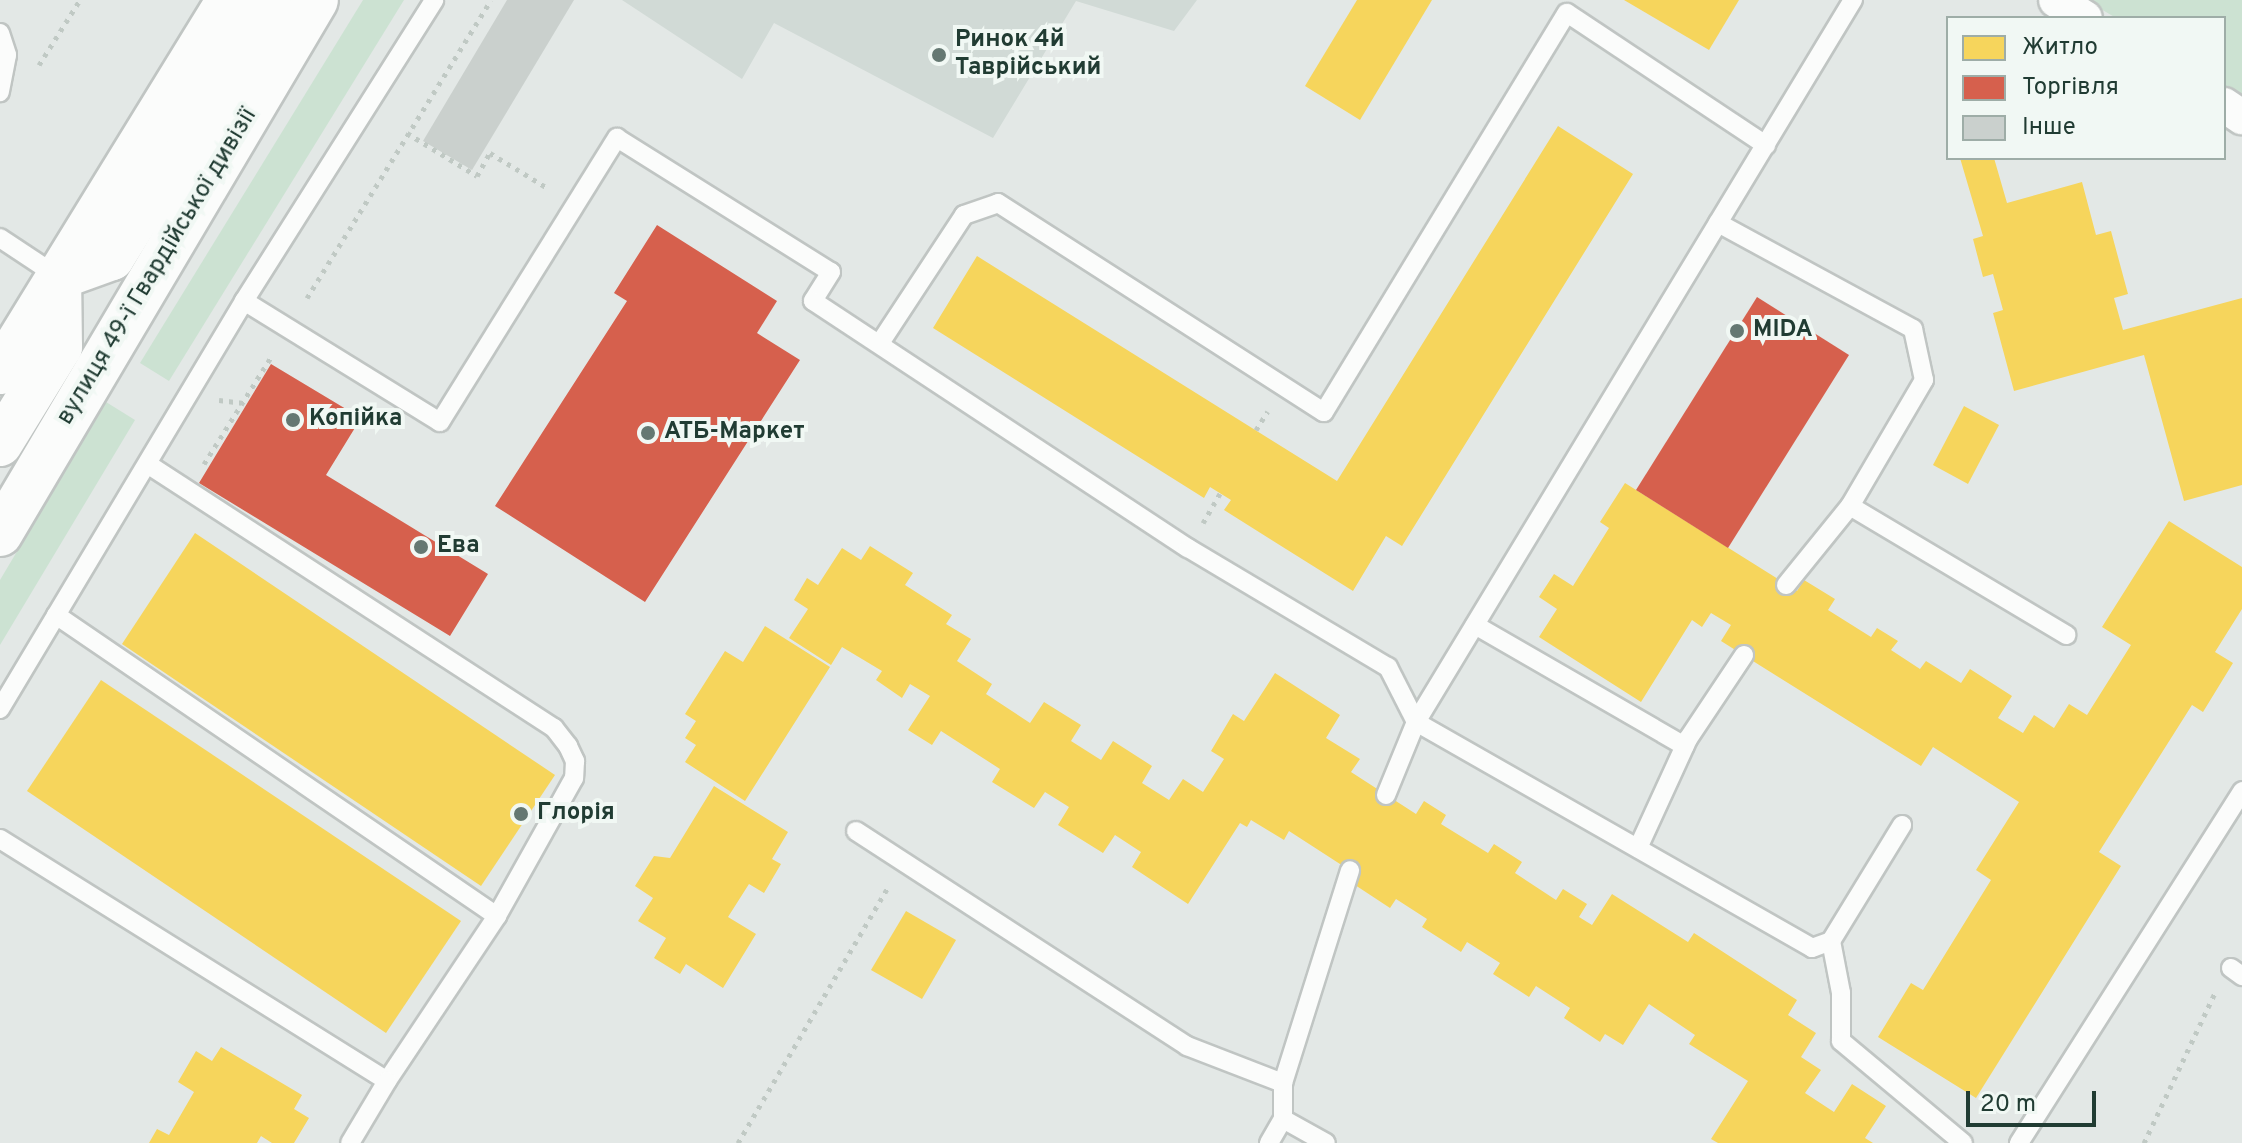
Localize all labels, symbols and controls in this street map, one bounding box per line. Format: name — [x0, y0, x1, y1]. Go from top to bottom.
legend — [1946, 16, 2226, 160]
place label: Ринок 4й Таврійський — [955, 27, 1101, 83]
text: Житло — [2022, 33, 2098, 63]
marker: Ринок 4й Таврійський — [930, 46, 948, 64]
text: Торгівля — [2022, 73, 2119, 103]
street label: вулиця 49-ї Гвардійської дивізії — [52, 103, 264, 431]
text: Інше — [2022, 113, 2076, 143]
place label: MIDA — [1753, 317, 1813, 345]
marker: MIDA — [1728, 322, 1746, 340]
place label: Копійка — [309, 406, 402, 434]
marker: Копійка — [284, 411, 302, 429]
place label: АТБ-Маркет — [664, 419, 805, 447]
marker: АТБ-Маркет — [639, 424, 657, 442]
place label: Ева — [437, 533, 480, 561]
marker: Ева — [412, 538, 430, 556]
place label: Глорія — [537, 800, 615, 828]
marker: Глорія — [512, 805, 530, 823]
scale bar — [1970, 1075, 2100, 1125]
text: 20 m — [1980, 1090, 2036, 1120]

